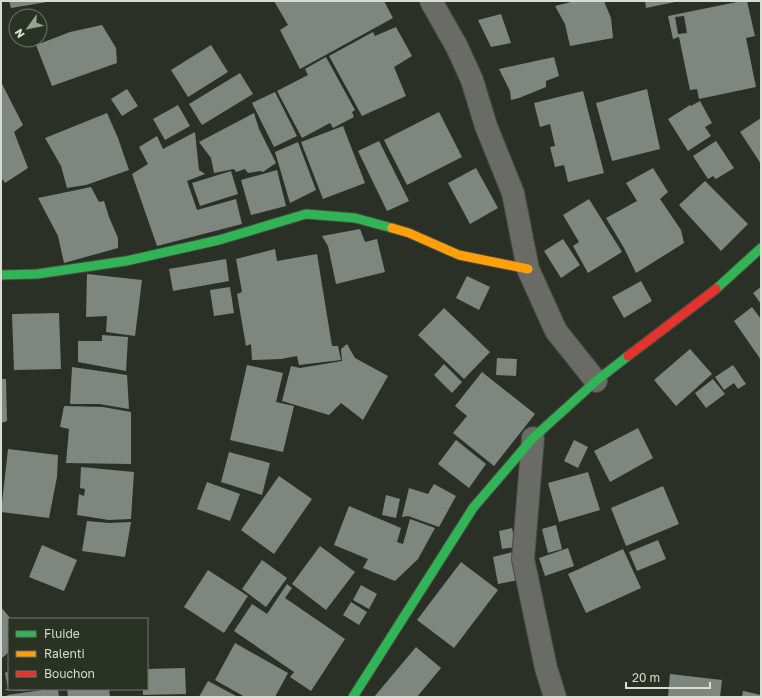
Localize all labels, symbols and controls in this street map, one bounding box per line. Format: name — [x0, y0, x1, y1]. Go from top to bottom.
north arrow — [8, 8, 48, 48]
text: N — [11, 27, 27, 41]
legend — [8, 618, 148, 690]
text: Fluide — [44, 626, 80, 641]
text: Ralenti — [44, 646, 85, 661]
scale bar — [626, 664, 710, 690]
text: Bouchon — [44, 666, 95, 681]
text: 20 m — [632, 670, 660, 685]

